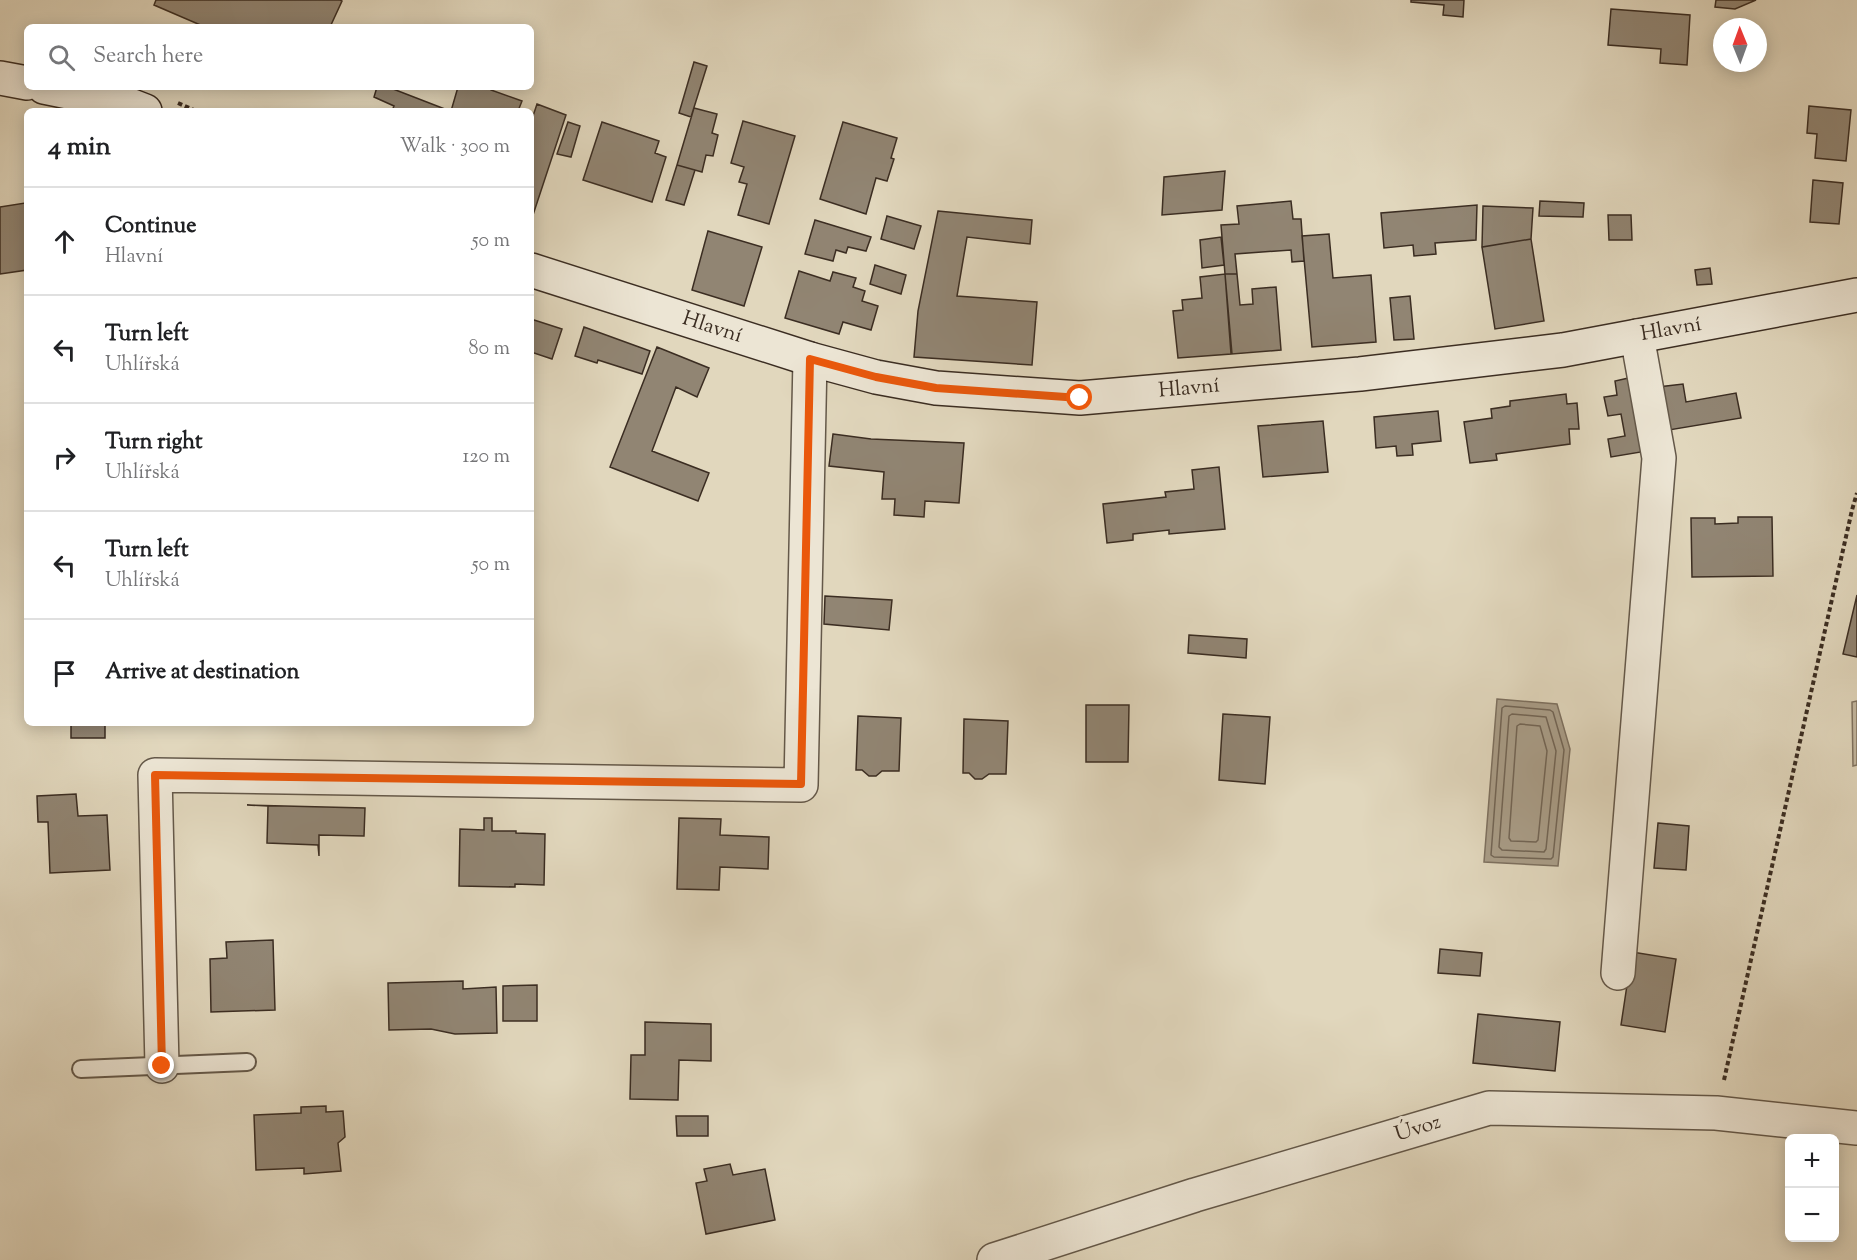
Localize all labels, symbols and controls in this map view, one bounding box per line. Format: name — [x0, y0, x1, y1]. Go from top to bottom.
north arrow — [1713, 18, 1767, 72]
search box — [24, 24, 534, 90]
icon: search — [45, 41, 78, 74]
text: Search here — [93, 41, 203, 73]
text: 4 min — [48, 129, 111, 166]
text: Walk · 300 m — [400, 133, 510, 162]
text: Continue — [105, 211, 196, 243]
icon: ahead — [48, 225, 81, 258]
text: 50 m — [472, 227, 510, 256]
text: Hlavní — [105, 243, 163, 272]
street label: Hlavní — [678, 304, 746, 352]
street label: Hlavní — [1638, 310, 1704, 350]
text: Turn left — [105, 319, 188, 351]
icon: left — [48, 333, 81, 366]
text: 80 m — [469, 335, 510, 364]
text: Uhlířská — [105, 351, 180, 380]
street label: Hlavní — [1157, 371, 1221, 407]
route start — [1066, 384, 1092, 410]
text: Turn right — [105, 427, 202, 459]
icon: right — [48, 441, 81, 474]
text: 120 m — [462, 443, 510, 472]
text: Uhlířská — [105, 459, 180, 488]
text: Turn left — [105, 535, 188, 567]
icon: left — [48, 549, 81, 582]
text: 50 m — [472, 551, 510, 580]
text: Uhlířská — [105, 567, 180, 596]
icon: arrive — [48, 657, 81, 690]
text: Arrive at destination — [105, 657, 300, 689]
route end — [148, 1052, 174, 1078]
street label: Úvoz — [1391, 1108, 1445, 1150]
map controls — [1785, 1134, 1839, 1242]
button: + — [1785, 1134, 1839, 1188]
button: − — [1785, 1188, 1839, 1242]

